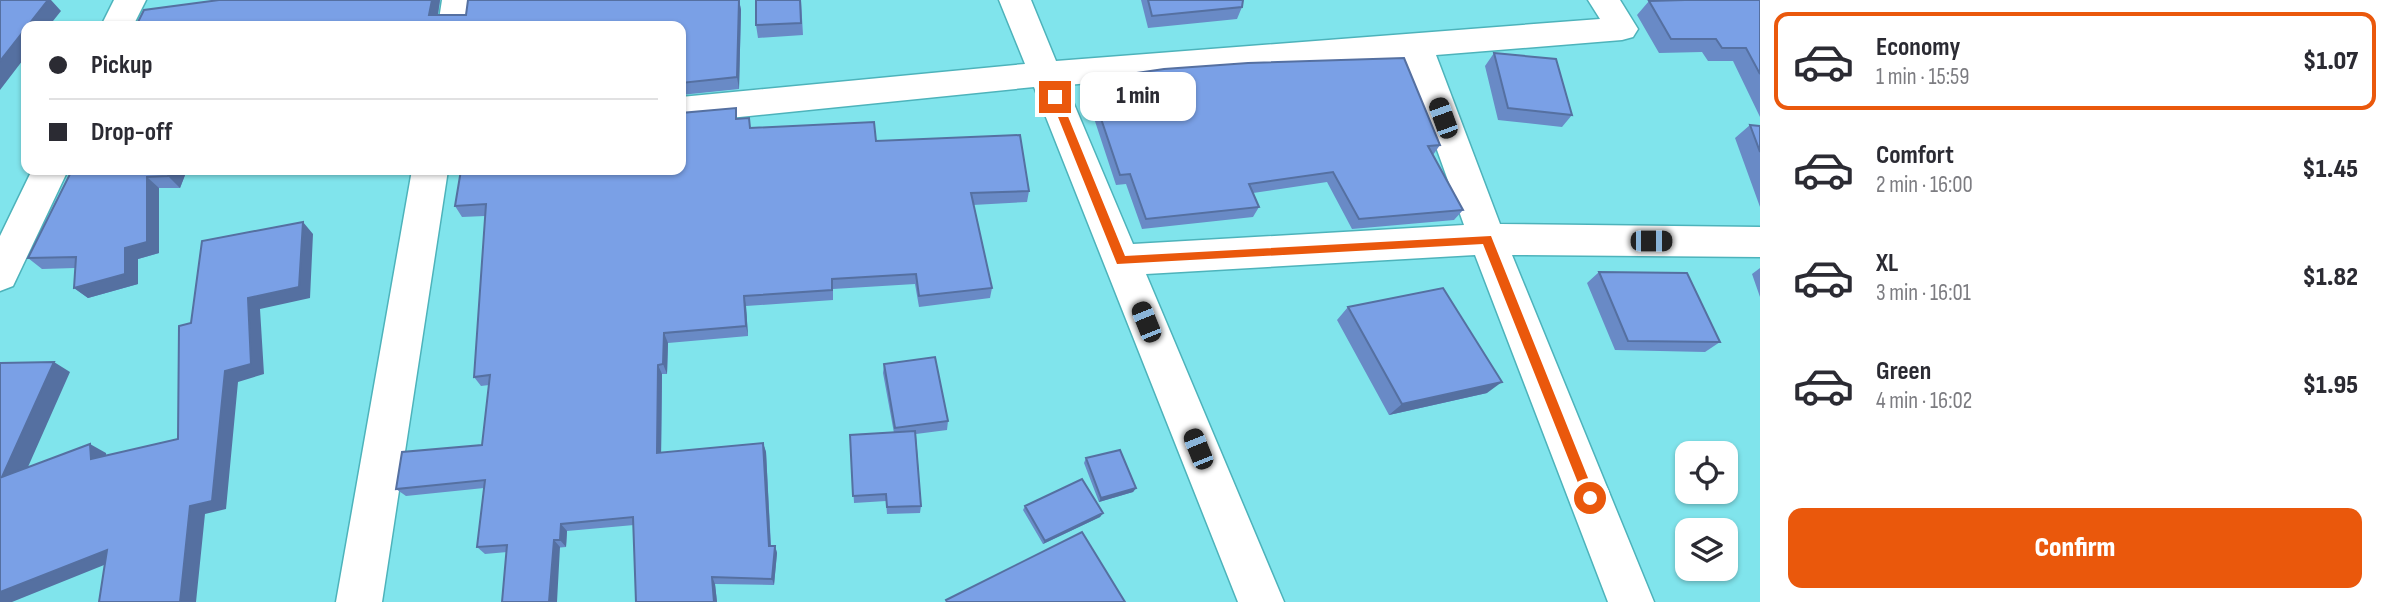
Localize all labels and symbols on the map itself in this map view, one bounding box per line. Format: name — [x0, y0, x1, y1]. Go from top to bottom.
callout: 1 min — [1080, 72, 1195, 122]
route end — [1039, 81, 1071, 113]
car — [1426, 95, 1461, 141]
car — [1631, 231, 1673, 252]
car — [1129, 299, 1164, 345]
car — [1181, 426, 1216, 472]
route start — [1574, 482, 1606, 514]

